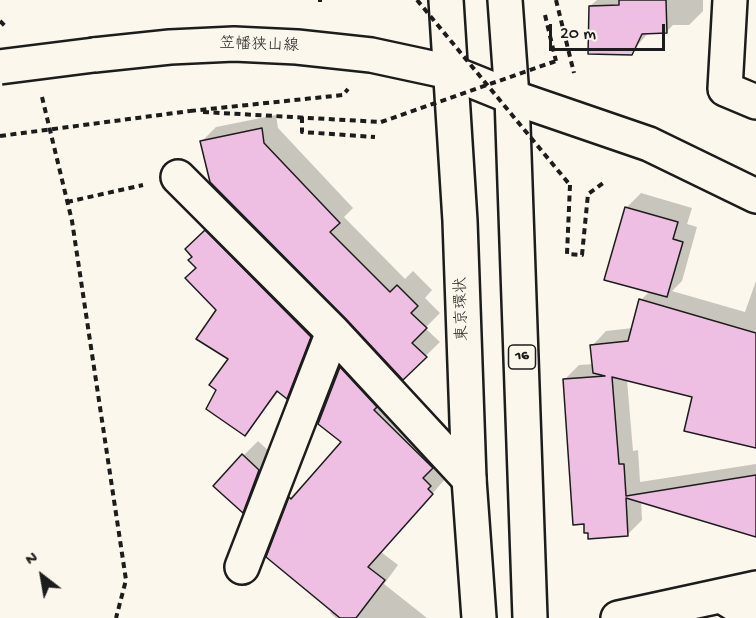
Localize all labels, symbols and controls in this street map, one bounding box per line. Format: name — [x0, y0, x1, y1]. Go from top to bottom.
scale bar — [552, 12, 668, 50]
text: 20 m — [560, 24, 596, 45]
street label: 笠幡狭山線 — [219, 35, 299, 57]
street label: 東京環状 — [452, 277, 474, 341]
road number: 16 — [508, 345, 536, 369]
north arrow — [12, 546, 72, 606]
text: N — [23, 549, 42, 571]

